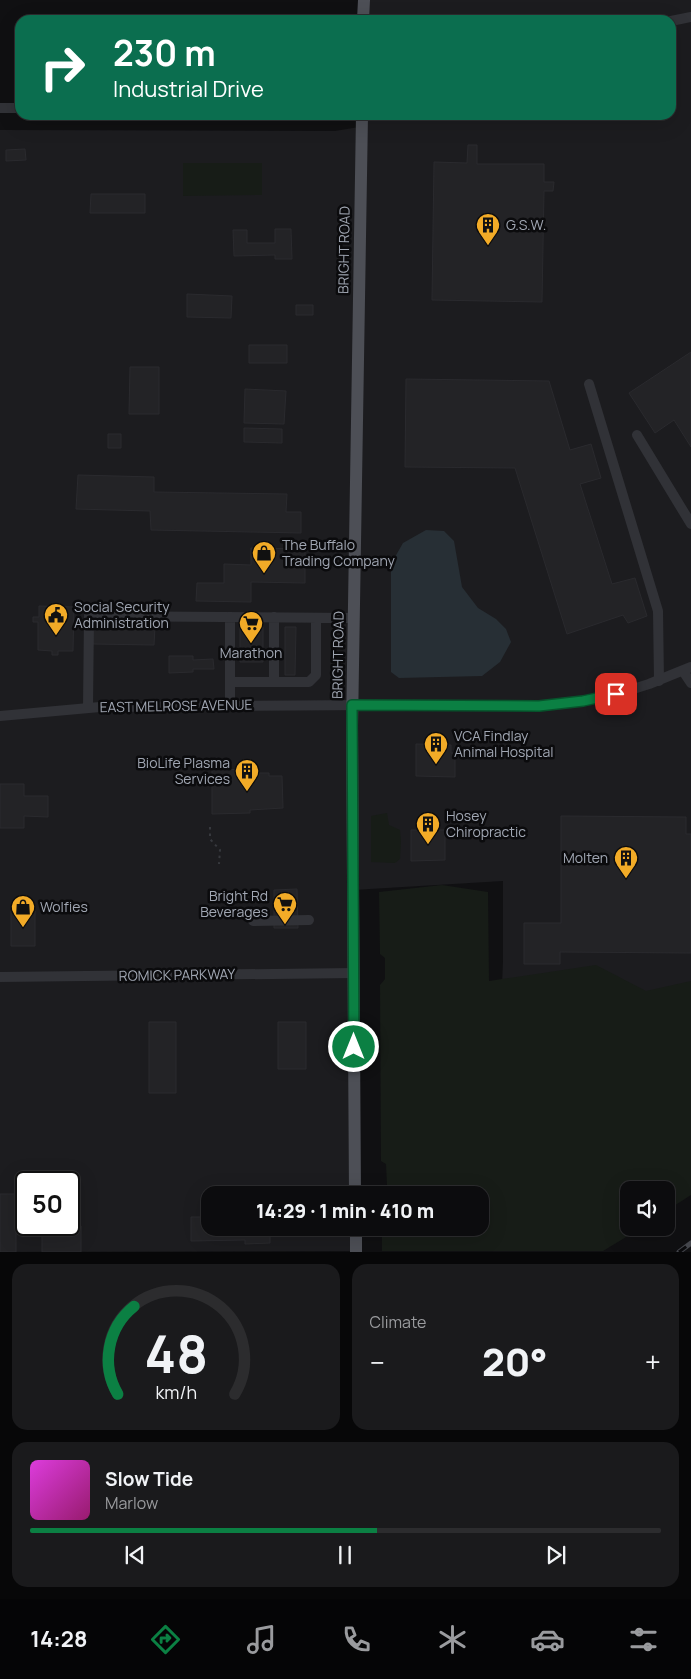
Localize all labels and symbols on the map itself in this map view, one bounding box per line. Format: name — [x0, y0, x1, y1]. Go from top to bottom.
street label: BRIGHT ROAD — [333, 206, 354, 294]
building icon: G.S.W. — [475, 212, 501, 246]
place label: G.S.W. — [506, 215, 546, 234]
place label: The Buffalo Trading Company — [282, 535, 395, 570]
shop icon: The Buffalo Trading Company — [251, 540, 277, 574]
place label: Social Security Administration — [74, 597, 170, 632]
public building icon: Social Security Administration — [43, 602, 69, 636]
supermarket icon: Marathon — [238, 610, 264, 644]
street label: BRIGHT ROAD — [327, 611, 348, 699]
place label: Marathon — [220, 643, 282, 662]
pin — [595, 673, 637, 715]
street label: EAST MELROSE AVENUE — [99, 695, 253, 716]
place label: VCA Findlay Animal Hospital — [454, 726, 554, 761]
building icon: VCA Findlay Animal Hospital — [423, 731, 449, 765]
place label: BioLife Plasma Services — [137, 753, 230, 788]
building icon: BioLife Plasma Services — [234, 758, 260, 792]
place label: Hosey Chiropractic — [446, 806, 526, 841]
building icon: Hosey Chiropractic — [415, 811, 441, 845]
building icon: Molten — [613, 845, 639, 879]
place label: Molten — [563, 848, 608, 867]
place label: Bright Rd Beverages — [200, 886, 268, 921]
supermarket icon: Bright Rd Beverages — [272, 891, 298, 925]
shop icon: Wolfies — [10, 894, 36, 928]
place label: Wolfies — [40, 897, 88, 916]
street label: ROMICK PARKWAY — [119, 964, 236, 985]
position arrow — [327, 1020, 379, 1072]
speed limit sign: 50 — [15, 1171, 80, 1236]

